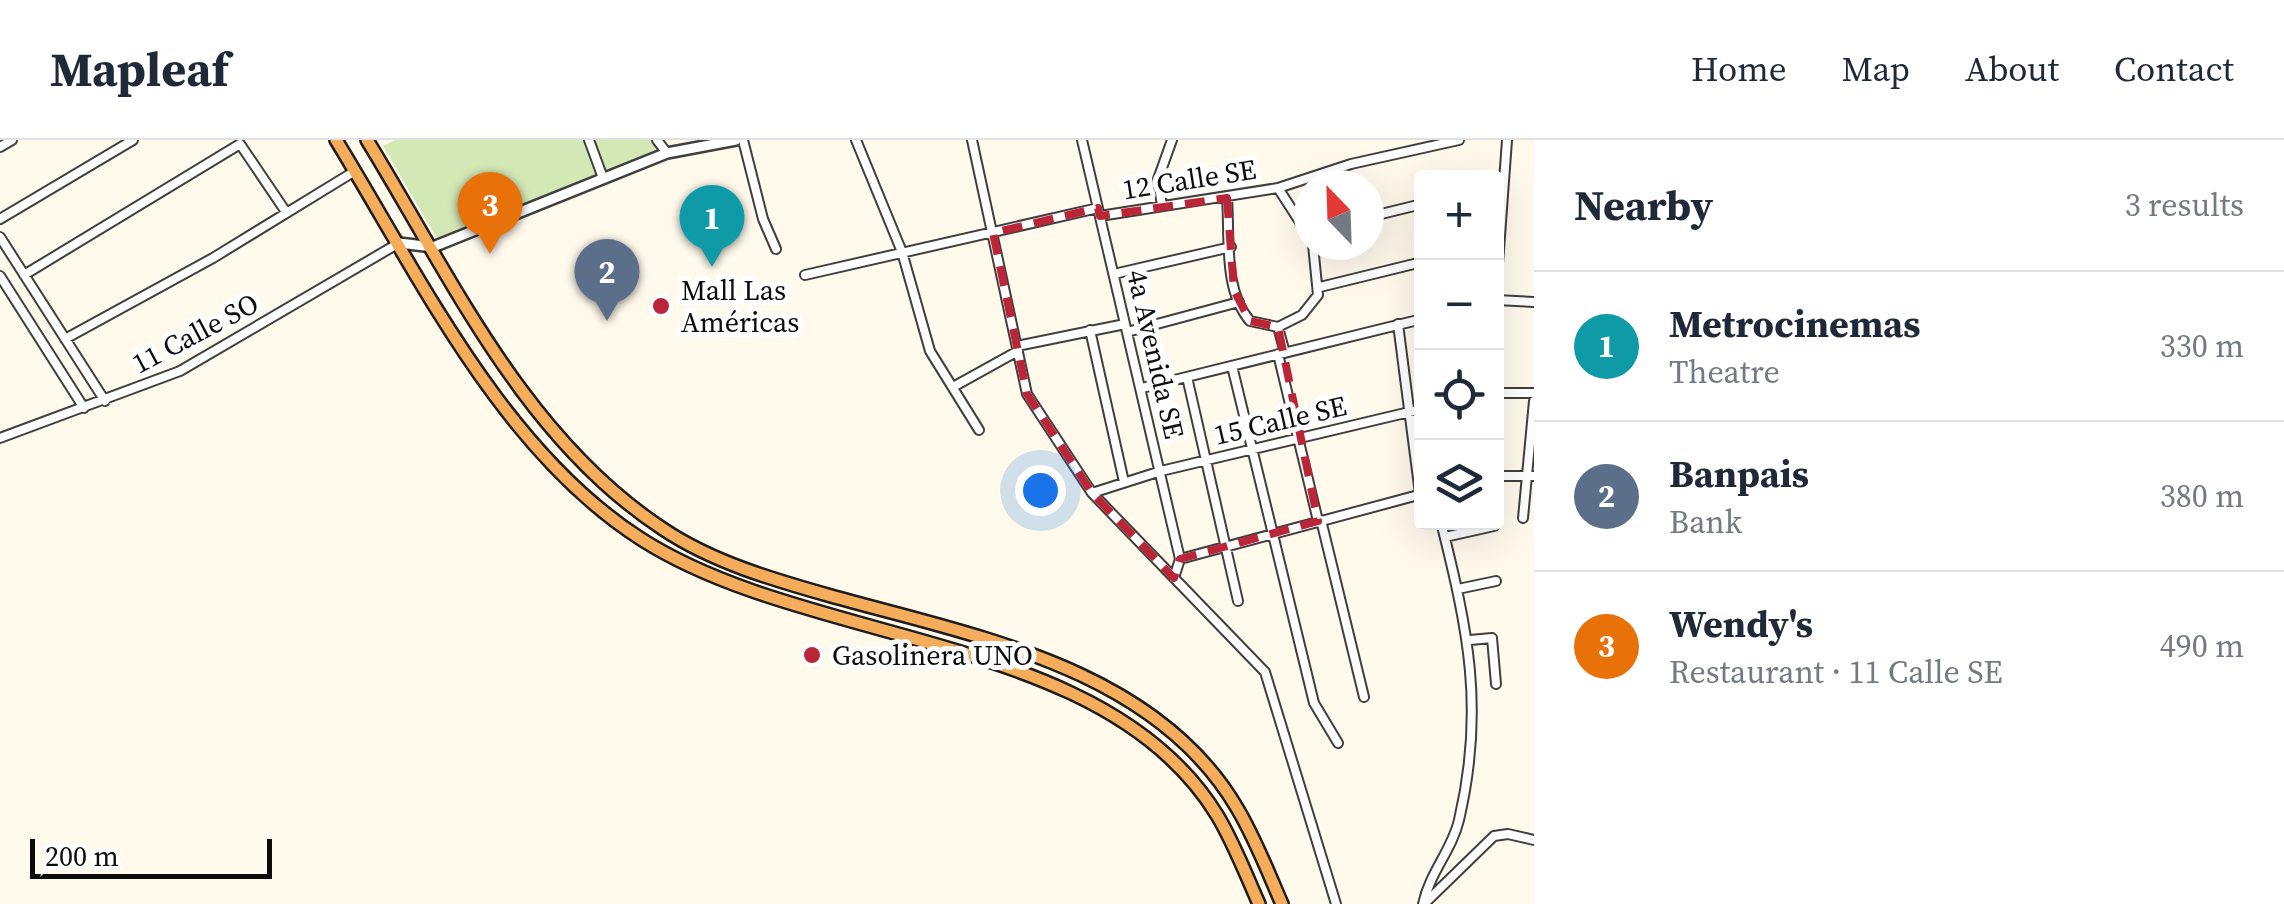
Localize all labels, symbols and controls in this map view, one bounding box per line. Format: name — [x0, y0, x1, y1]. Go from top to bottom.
text: Mapleaf — [50, 36, 229, 102]
text: Home — [1691, 45, 1787, 93]
text: Map — [1842, 45, 1910, 93]
text: About — [1965, 45, 2059, 93]
text: Contact — [2114, 45, 2234, 93]
street label: 12 Calle SE — [1119, 150, 1259, 208]
north arrow — [1294, 170, 1384, 260]
map controls — [1414, 170, 1504, 530]
button: + — [1414, 170, 1504, 260]
pin: 3 — [458, 172, 522, 254]
text: Nearby — [1574, 176, 1713, 234]
text: 3 results — [2125, 183, 2244, 227]
pin: 1 — [680, 184, 744, 267]
pin: 2 — [574, 239, 640, 321]
button: − — [1414, 260, 1504, 350]
street label: 4a Avenida SE — [1118, 266, 1194, 442]
place label: Mall Las Américas — [681, 271, 799, 341]
street label: 11 Calle SO — [125, 284, 265, 382]
marker: Mall Las Américas — [650, 295, 672, 317]
text: Metrocinemas — [1669, 298, 1921, 350]
text: 1 — [1598, 324, 1615, 368]
text: 330 m — [2160, 324, 2244, 368]
button: locate — [1414, 350, 1504, 440]
text: Theatre — [1669, 350, 1780, 394]
street label: 15 Calle SE — [1210, 386, 1350, 454]
button: layers — [1414, 440, 1504, 530]
text: Banpais — [1669, 448, 1809, 500]
your location — [1015, 465, 1066, 516]
text: 2 — [1598, 474, 1615, 518]
text: 380 m — [2160, 474, 2244, 518]
text: Bank — [1669, 500, 1742, 544]
text: Wendy's — [1669, 598, 1813, 650]
text: 3 — [1598, 624, 1615, 668]
text: 490 m — [2160, 624, 2244, 668]
place label: Gasolinera UNO — [832, 636, 1033, 674]
marker: Gasolinera UNO — [801, 644, 823, 666]
text: Restaurant · 11 Calle SE — [1669, 650, 2003, 694]
scale bar — [30, 834, 272, 878]
text: 200 m — [45, 837, 119, 875]

